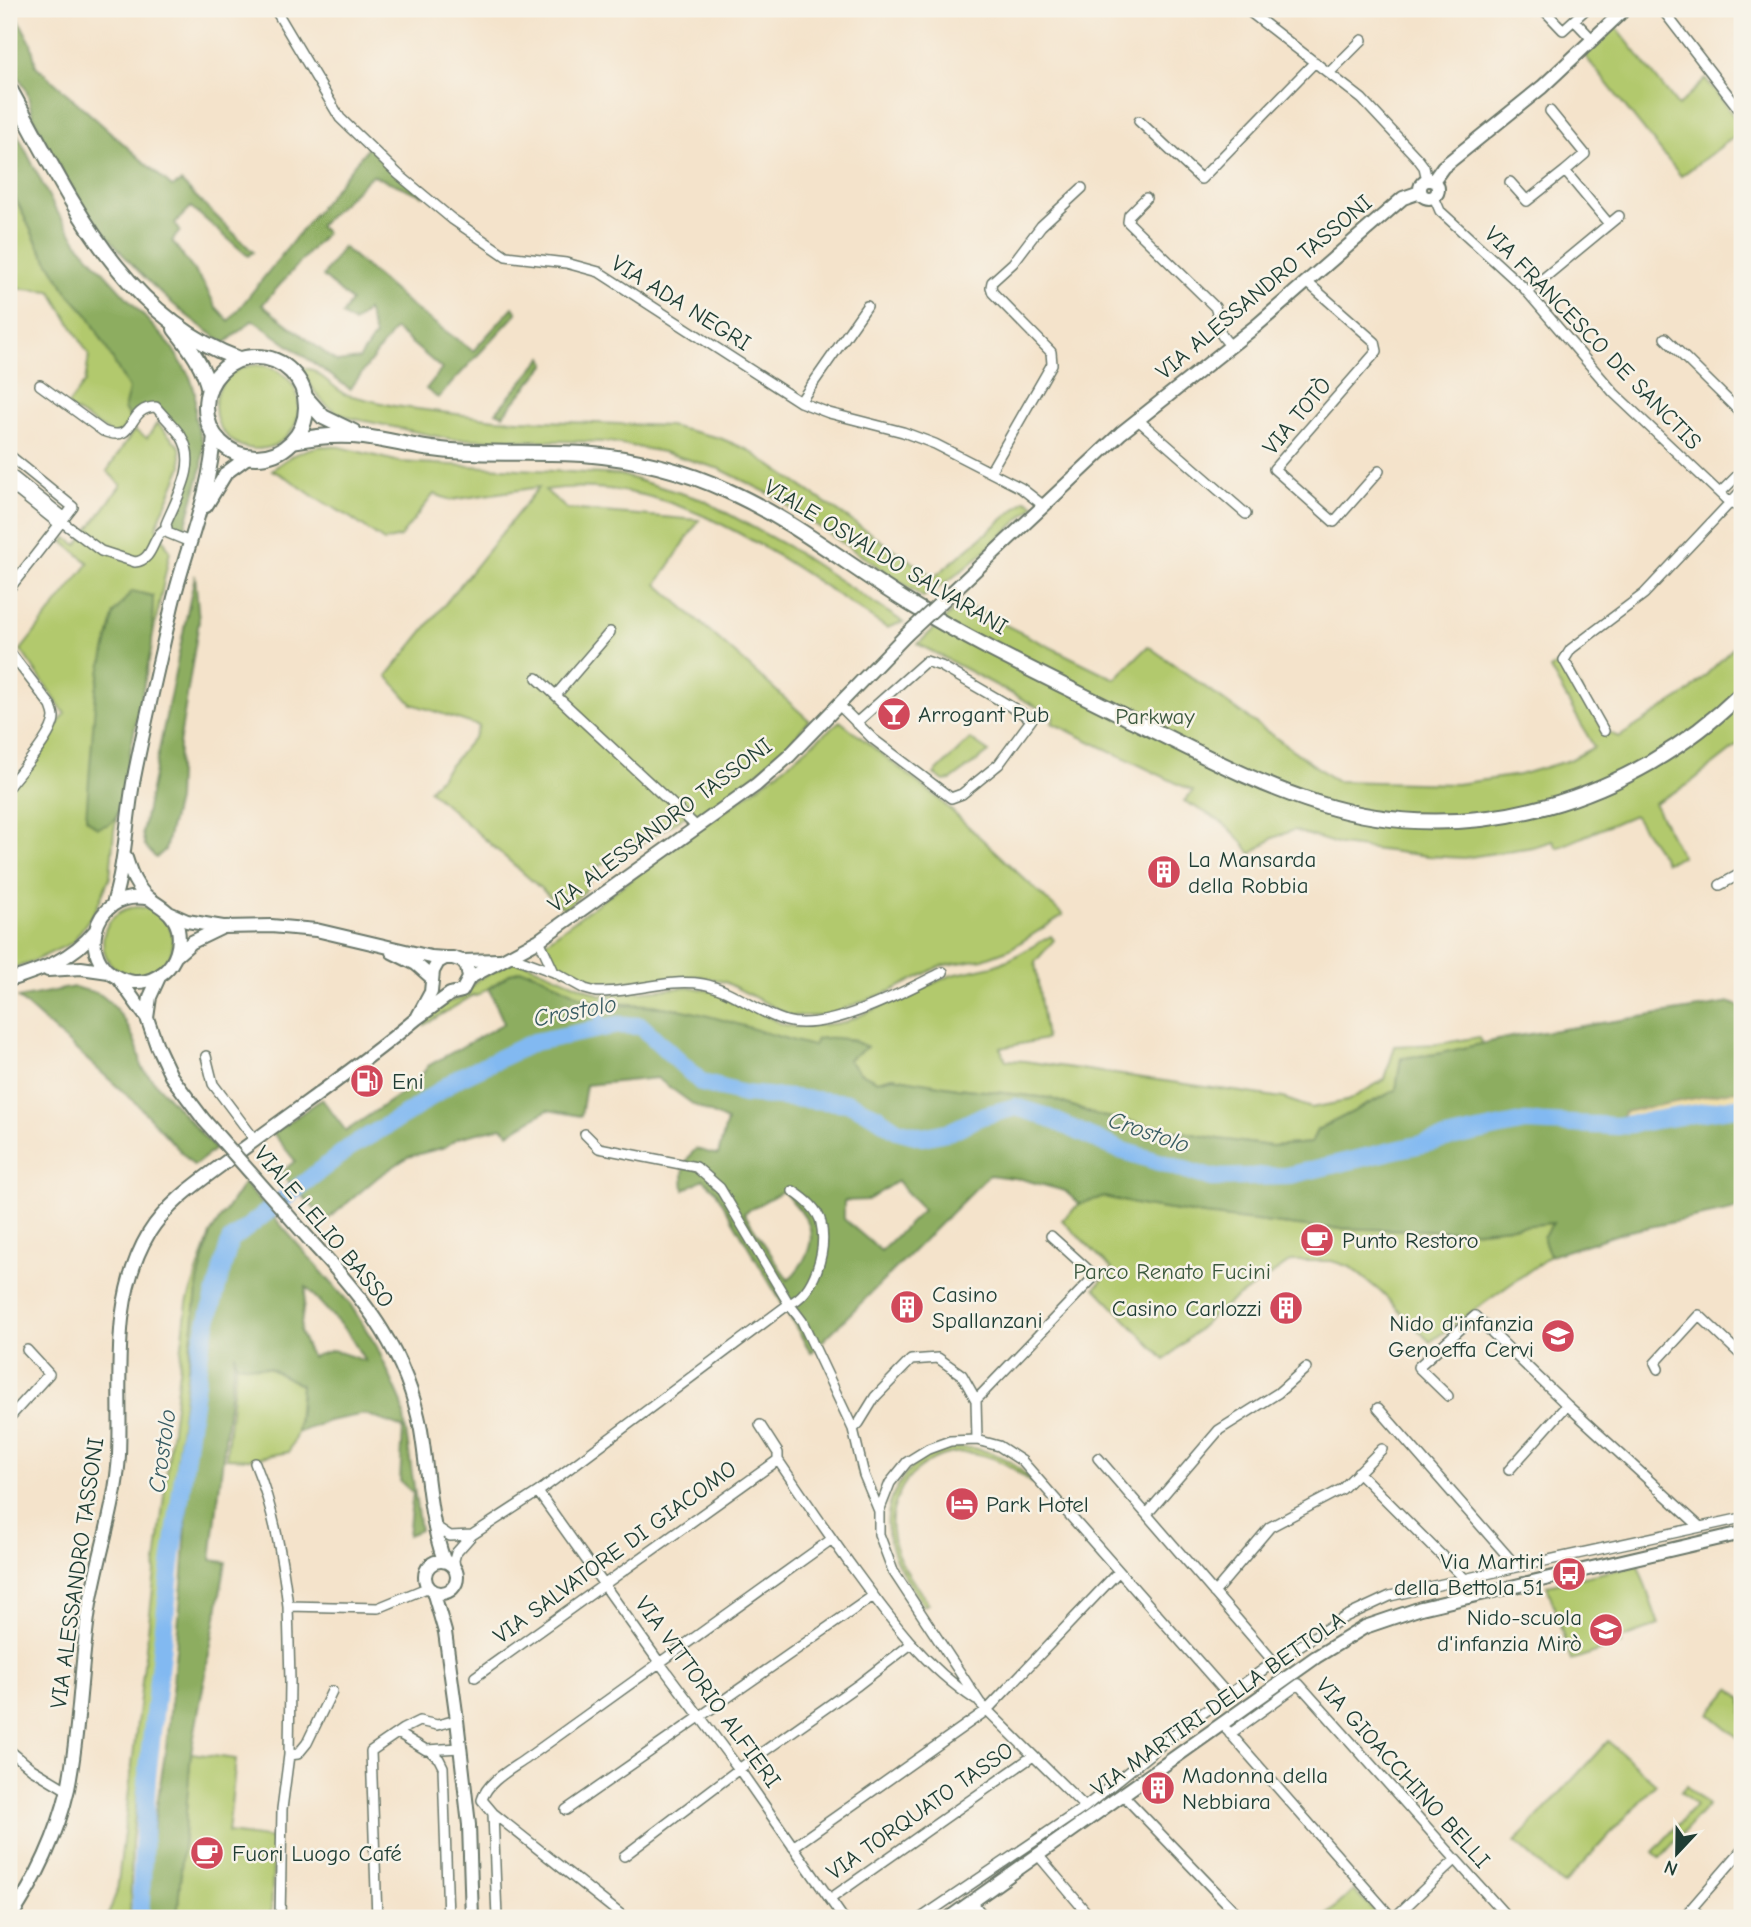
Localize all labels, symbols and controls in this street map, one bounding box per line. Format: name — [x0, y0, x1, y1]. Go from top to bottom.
street label: VIA ALESSANDRO TASSONI — [1151, 189, 1377, 385]
street label: VIA FRANCESCO DE SANCTIS — [1479, 221, 1707, 455]
street label: VIA ADA NEGRI — [606, 249, 756, 357]
street label: VIA TOTÒ — [1257, 372, 1337, 460]
street label: VIALE OSVALDO SALVARANI — [759, 473, 1013, 641]
bar icon: Arrogant Pub — [875, 695, 913, 733]
place label: Arrogant Pub — [918, 701, 1049, 728]
park label: Parkway — [1115, 703, 1195, 730]
street label: VIA ALESSANDRO TASSONI — [543, 732, 777, 918]
place label: La Mansarda della Robbia — [1188, 846, 1316, 899]
building icon: La Mansarda della Robbia — [1145, 853, 1183, 891]
water label: Crostolo — [531, 989, 619, 1033]
fuel station icon: Eni — [348, 1062, 386, 1100]
place label: Eni — [392, 1068, 424, 1095]
water label: Crostolo — [1105, 1105, 1193, 1159]
street label: VIALE LELIO BASSO — [248, 1140, 400, 1314]
cafe icon: Punto Restoro — [1298, 1221, 1336, 1259]
place label: Punto Restoro — [1342, 1227, 1479, 1254]
park label: Parco Renato Fucini — [1073, 1258, 1271, 1285]
place label: Casino Spallanzani — [932, 1281, 1043, 1334]
building icon: Casino Spallanzani — [888, 1288, 926, 1326]
building icon: Casino Carlozzi — [1267, 1289, 1305, 1327]
place label: Casino Carlozzi — [1112, 1295, 1262, 1322]
place label: Nido d'infanzia Genoeffa Cervi — [1388, 1310, 1534, 1363]
school or university icon: Nido d'infanzia Genoeffa Cervi — [1539, 1317, 1577, 1355]
water label: Crostolo — [142, 1407, 182, 1495]
street label: VIA ALESSANDRO TASSONI — [45, 1436, 109, 1710]
street label: VIA SALVATORE DI GIACOMO — [488, 1455, 742, 1649]
hotel icon: Park Hotel — [943, 1485, 981, 1523]
place label: Park Hotel — [986, 1491, 1089, 1518]
place label: Via Martiri della Bettola 51 — [1394, 1548, 1544, 1601]
bus stop icon: Via Martiri della Bettola 51 — [1550, 1555, 1588, 1593]
street label: VIA VITTORIO ALFIERI — [629, 1591, 787, 1793]
place label: Nido-scuola d'infanzia Mirò — [1437, 1604, 1582, 1657]
street label: VIA MARTIRI DELLA BETTOLA — [1086, 1606, 1350, 1802]
school or university icon: Nido-scuola d'infanzia Mirò — [1587, 1611, 1625, 1649]
street label: VIA GIOACCHINO BELLI — [1310, 1672, 1496, 1874]
street label: VIA TORQUATO TASSO — [821, 1736, 1019, 1886]
place label: Madonna della Nebbiara — [1182, 1762, 1328, 1815]
building icon: Madonna della Nebbiara — [1139, 1769, 1177, 1807]
north arrow — [1642, 1818, 1712, 1888]
cafe icon: Fuori Luogo Café — [188, 1834, 226, 1872]
place label: Fuori Luogo Café — [232, 1840, 402, 1867]
text: N — [1661, 1855, 1681, 1880]

